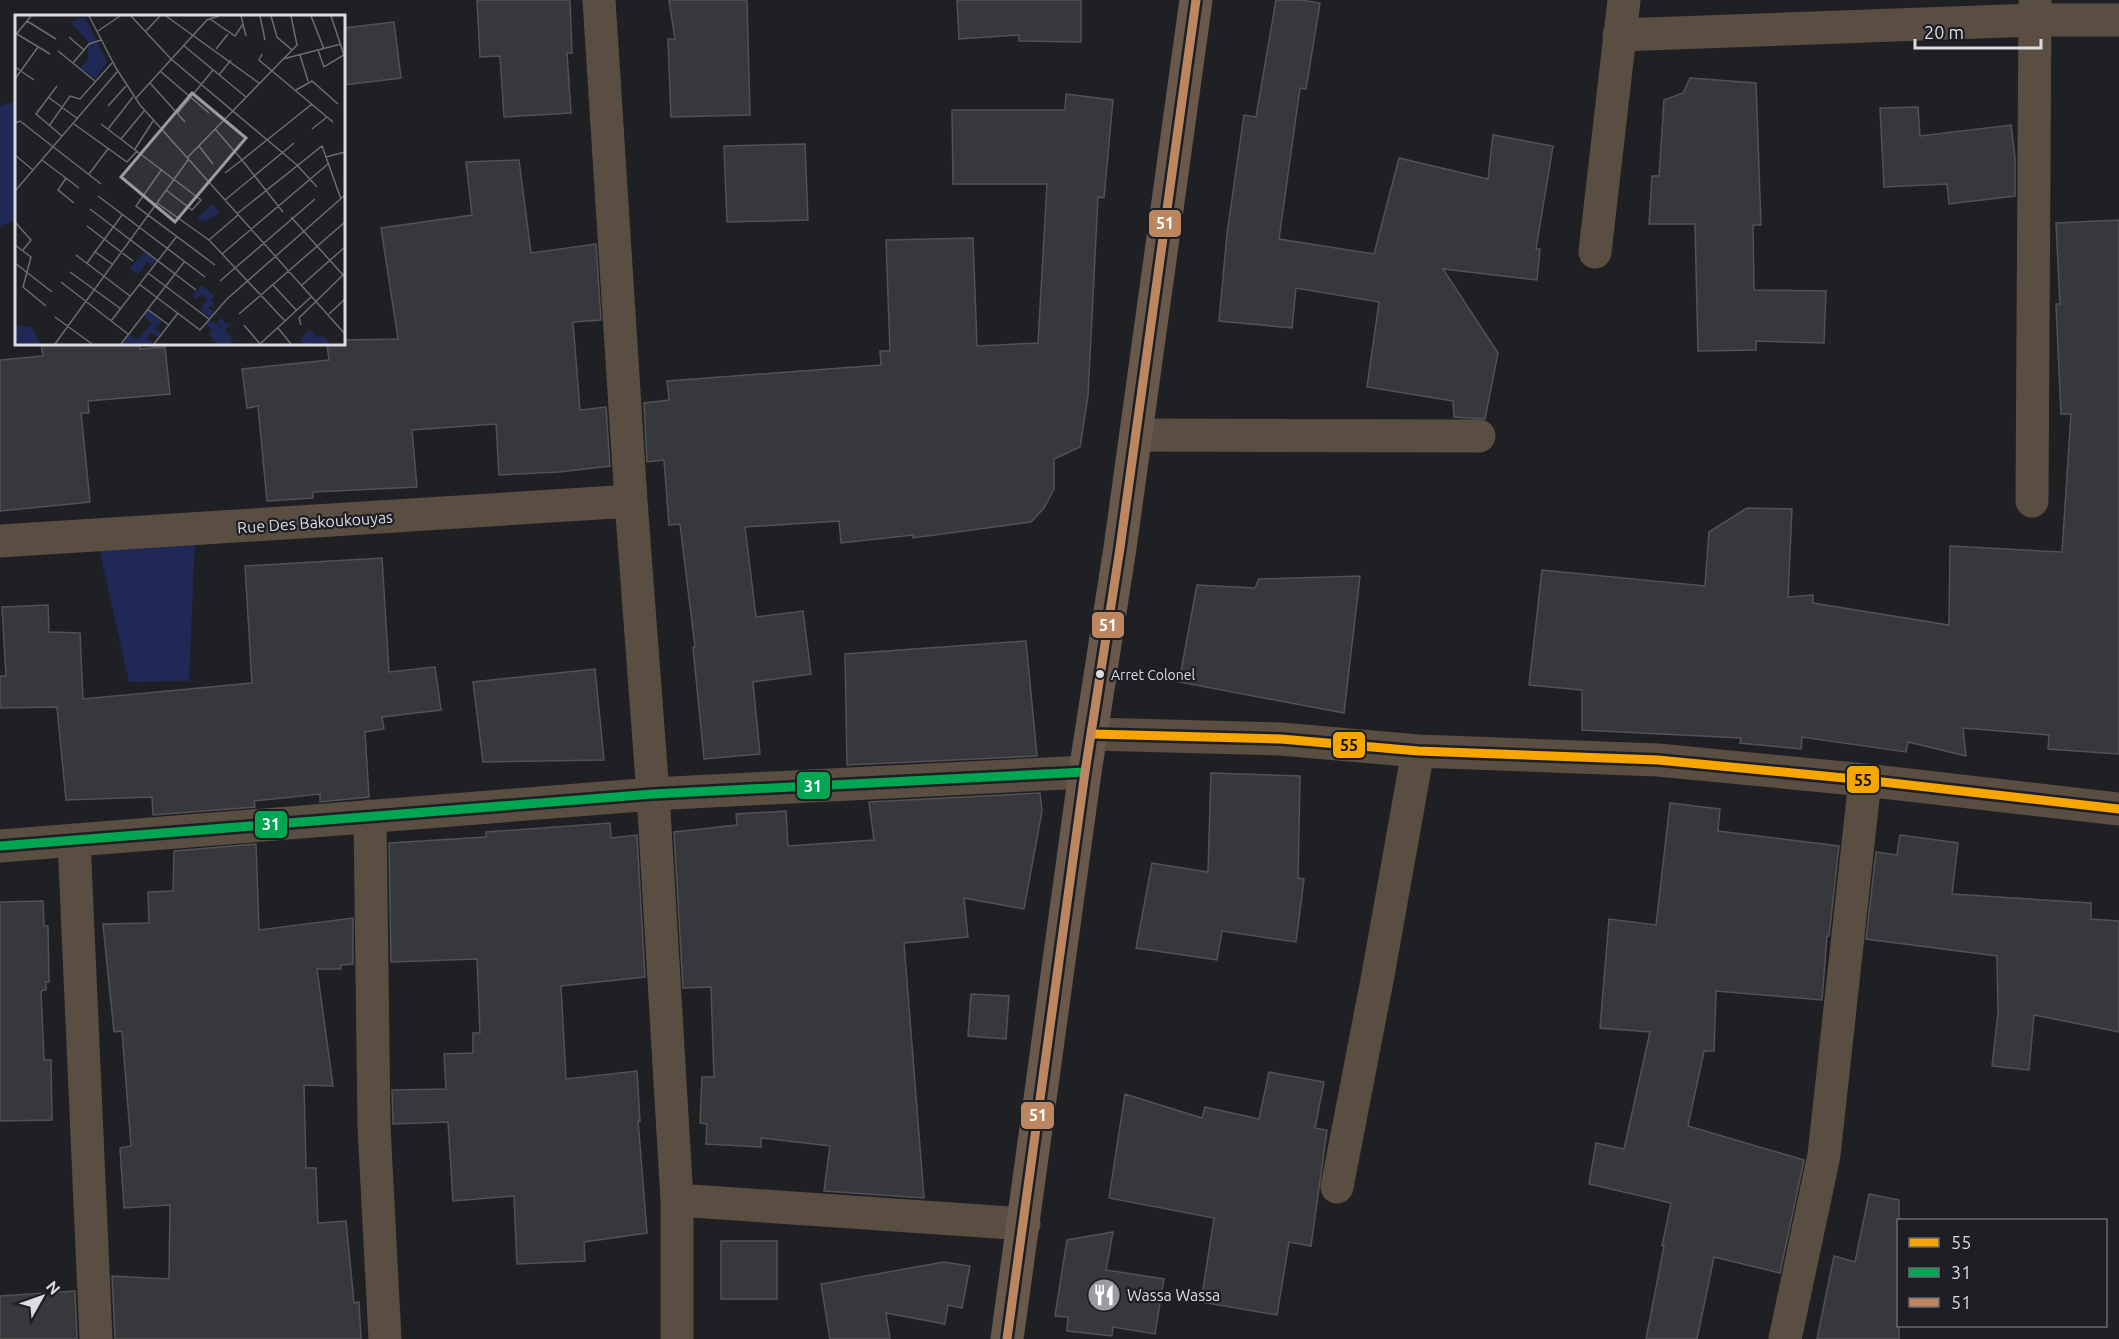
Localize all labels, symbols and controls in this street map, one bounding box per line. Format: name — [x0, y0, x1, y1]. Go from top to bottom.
scale bar — [1915, 12, 2041, 50]
inset map — [15, 15, 345, 345]
text: 20 m — [1924, 22, 1964, 42]
line badge: 51 — [1148, 209, 1182, 238]
text: 51 — [1156, 214, 1174, 232]
street label: Rue Des Bakoukouyas — [237, 508, 394, 536]
line badge: 51 — [1091, 611, 1125, 639]
text: 51 — [1099, 616, 1117, 634]
place label: Arret Colonel — [1111, 667, 1195, 683]
marker: Arret Colonel — [1094, 668, 1106, 680]
line badge: 55 — [1332, 731, 1366, 759]
text: 55 — [1340, 736, 1358, 754]
line badge: 55 — [1846, 765, 1880, 794]
line badge: 31 — [796, 771, 831, 800]
text: 55 — [1854, 771, 1872, 789]
text: 31 — [804, 777, 822, 795]
line badge: 31 — [254, 810, 288, 839]
text: 31 — [262, 815, 280, 833]
line badge: 51 — [1020, 1101, 1055, 1130]
text: 51 — [1029, 1106, 1047, 1124]
legend — [1897, 1219, 2107, 1327]
text: 55 — [1951, 1232, 1971, 1252]
text: 31 — [1951, 1262, 1971, 1282]
north arrow — [12, 1267, 72, 1327]
text: N — [43, 1277, 64, 1298]
restaurant icon: Wassa Wassa — [1086, 1277, 1122, 1313]
place label: Wassa Wassa — [1127, 1286, 1220, 1304]
text: 51 — [1951, 1292, 1971, 1312]

